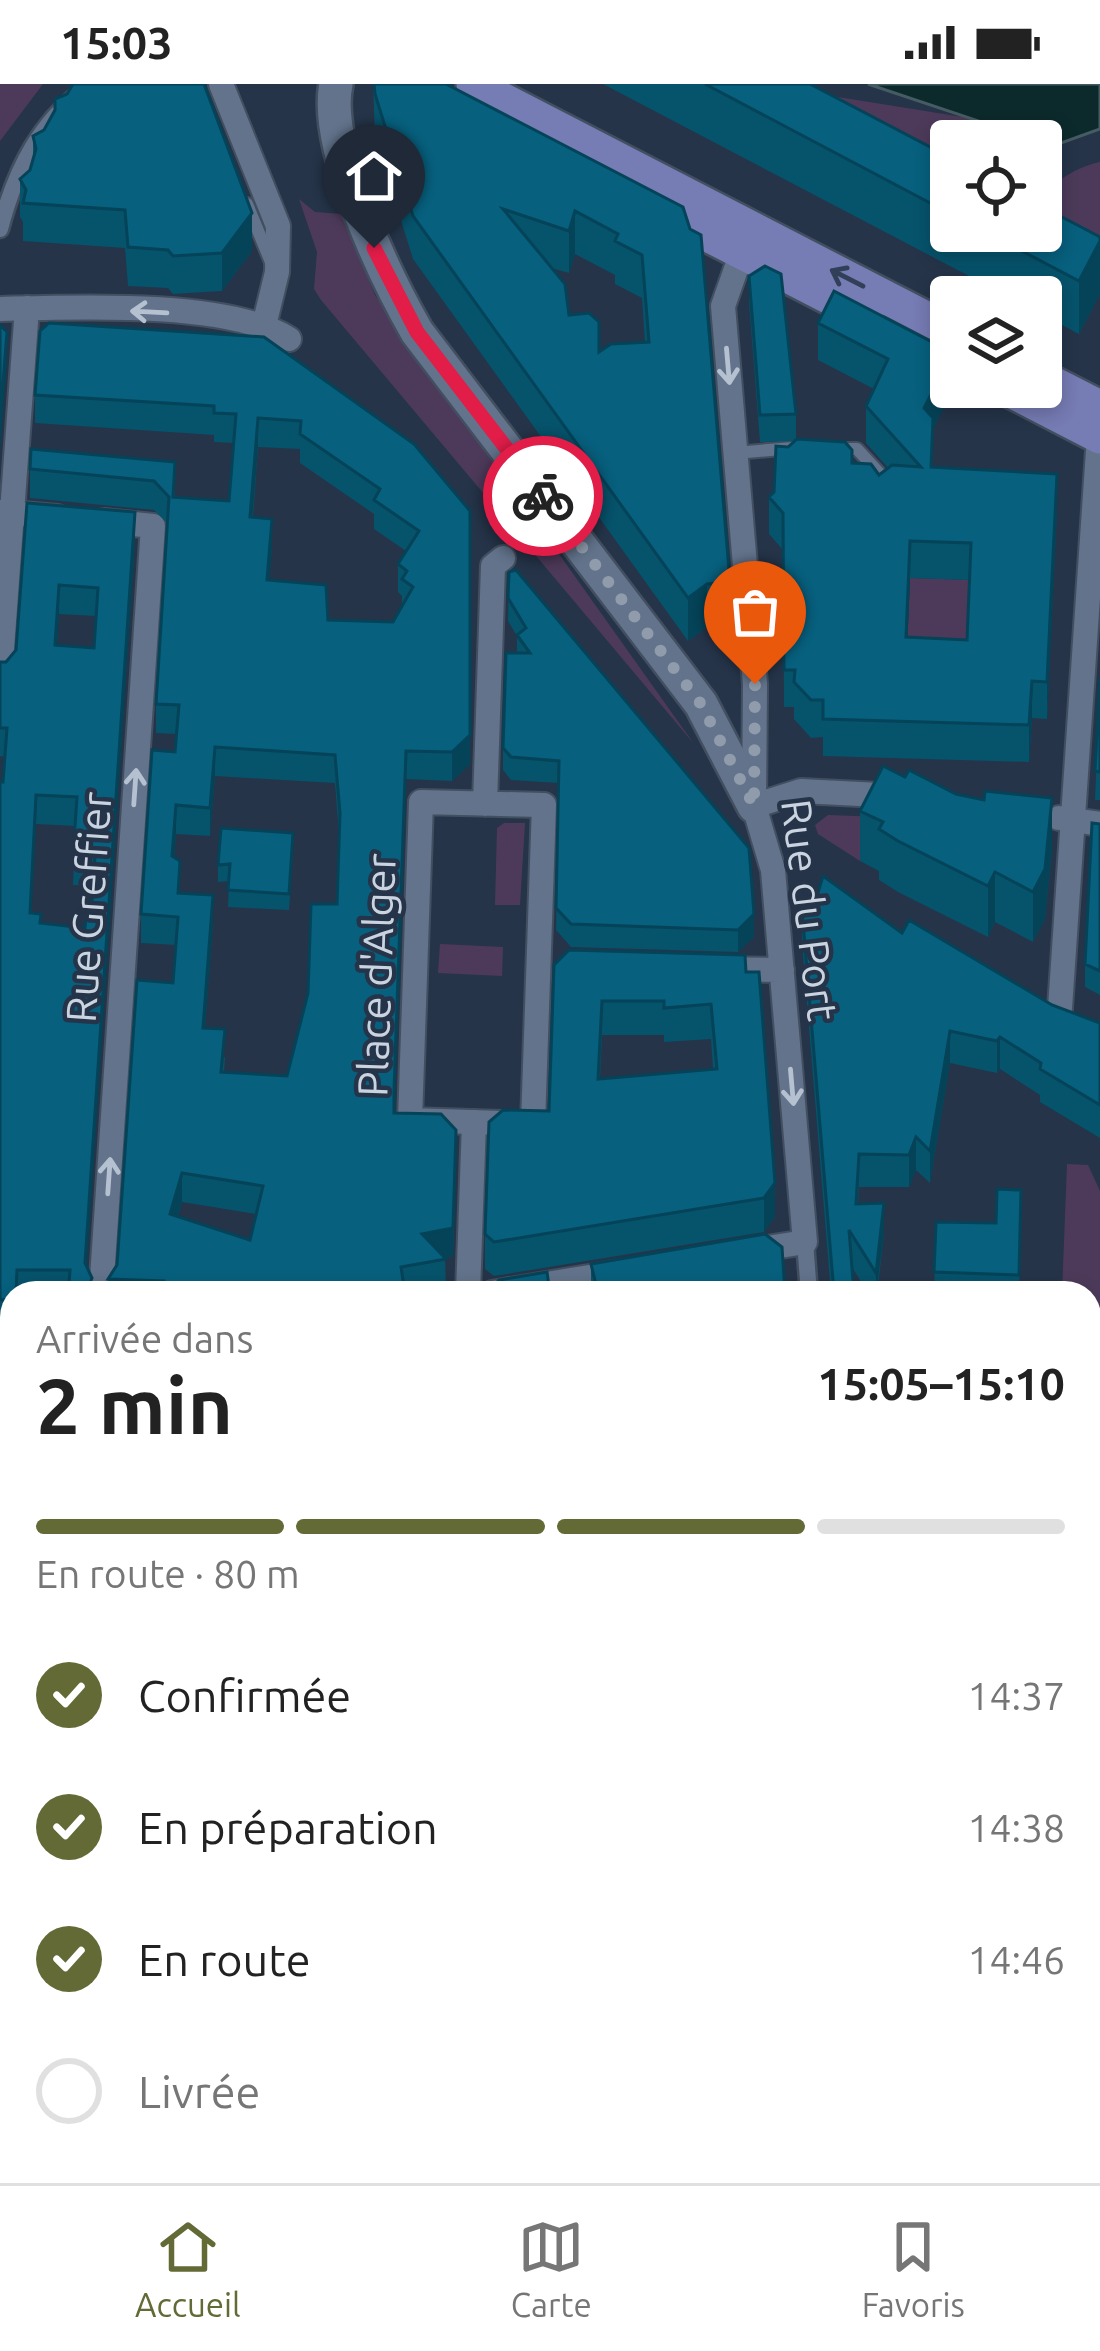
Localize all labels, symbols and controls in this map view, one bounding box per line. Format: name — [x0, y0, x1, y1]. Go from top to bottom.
text: 15:03 — [60, 17, 173, 68]
map controls — [930, 120, 1062, 408]
button: locate — [930, 120, 1062, 252]
pin — [323, 125, 425, 248]
icon: home — [341, 143, 407, 209]
one-way arrow — [830, 265, 865, 288]
button: layers — [930, 276, 1062, 408]
one-way arrow — [130, 300, 169, 323]
one-way arrow — [717, 345, 740, 384]
courier — [483, 436, 603, 556]
icon: bike — [510, 463, 576, 529]
pin — [704, 561, 806, 684]
icon: bag — [722, 579, 788, 645]
one-way arrow — [124, 768, 147, 807]
street label: Rue Greffier — [56, 790, 120, 1024]
street label: Rue du Port — [773, 797, 847, 1023]
street label: Place d'Alger — [348, 852, 404, 1098]
one-way arrow — [781, 1067, 804, 1106]
one-way arrow — [98, 1157, 121, 1196]
text: Arrivée dans — [36, 1317, 253, 1360]
text: 15:05–15:10 — [817, 1358, 1065, 1409]
text: 2 min — [36, 1361, 233, 1449]
text: En route · 80 m — [36, 1552, 300, 1595]
icon: check — [36, 1662, 102, 1728]
text: Confirmée — [138, 1670, 351, 1721]
text: 14:37 — [967, 1674, 1065, 1717]
icon: check — [36, 1794, 102, 1860]
text: En préparation — [138, 1802, 438, 1853]
text: 14:38 — [967, 1806, 1065, 1849]
icon: check — [36, 1926, 102, 1992]
text: En route — [138, 1934, 311, 1985]
text: 14:46 — [967, 1938, 1065, 1981]
text: Livrée — [138, 2066, 260, 2117]
tab: Accueil — [135, 2214, 241, 2323]
tab: Carte — [511, 2214, 592, 2323]
tab: Favoris — [862, 2214, 965, 2323]

